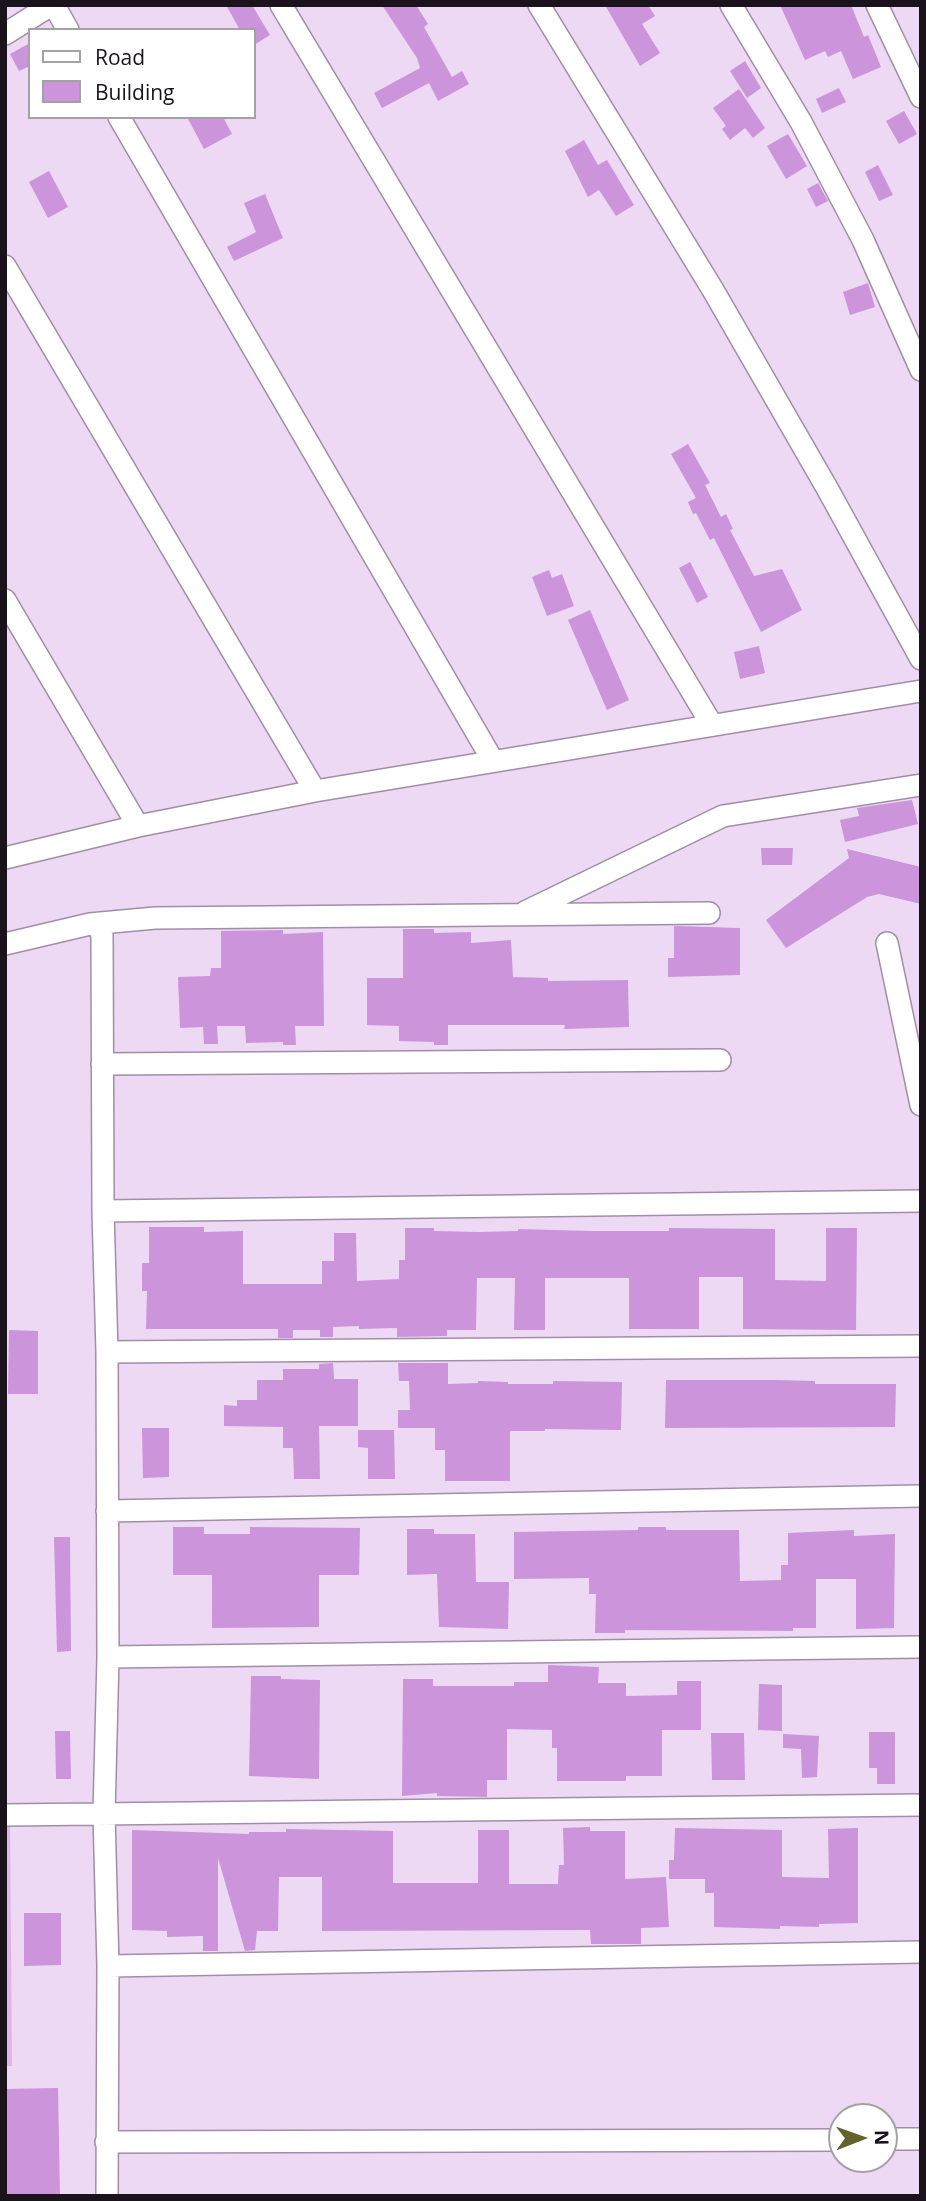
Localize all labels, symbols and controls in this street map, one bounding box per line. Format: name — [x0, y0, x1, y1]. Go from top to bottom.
legend — [28, 28, 256, 119]
text: Road — [95, 43, 145, 71]
text: Building — [95, 78, 174, 106]
north arrow — [828, 2103, 898, 2173]
text: N — [869, 2130, 895, 2146]

